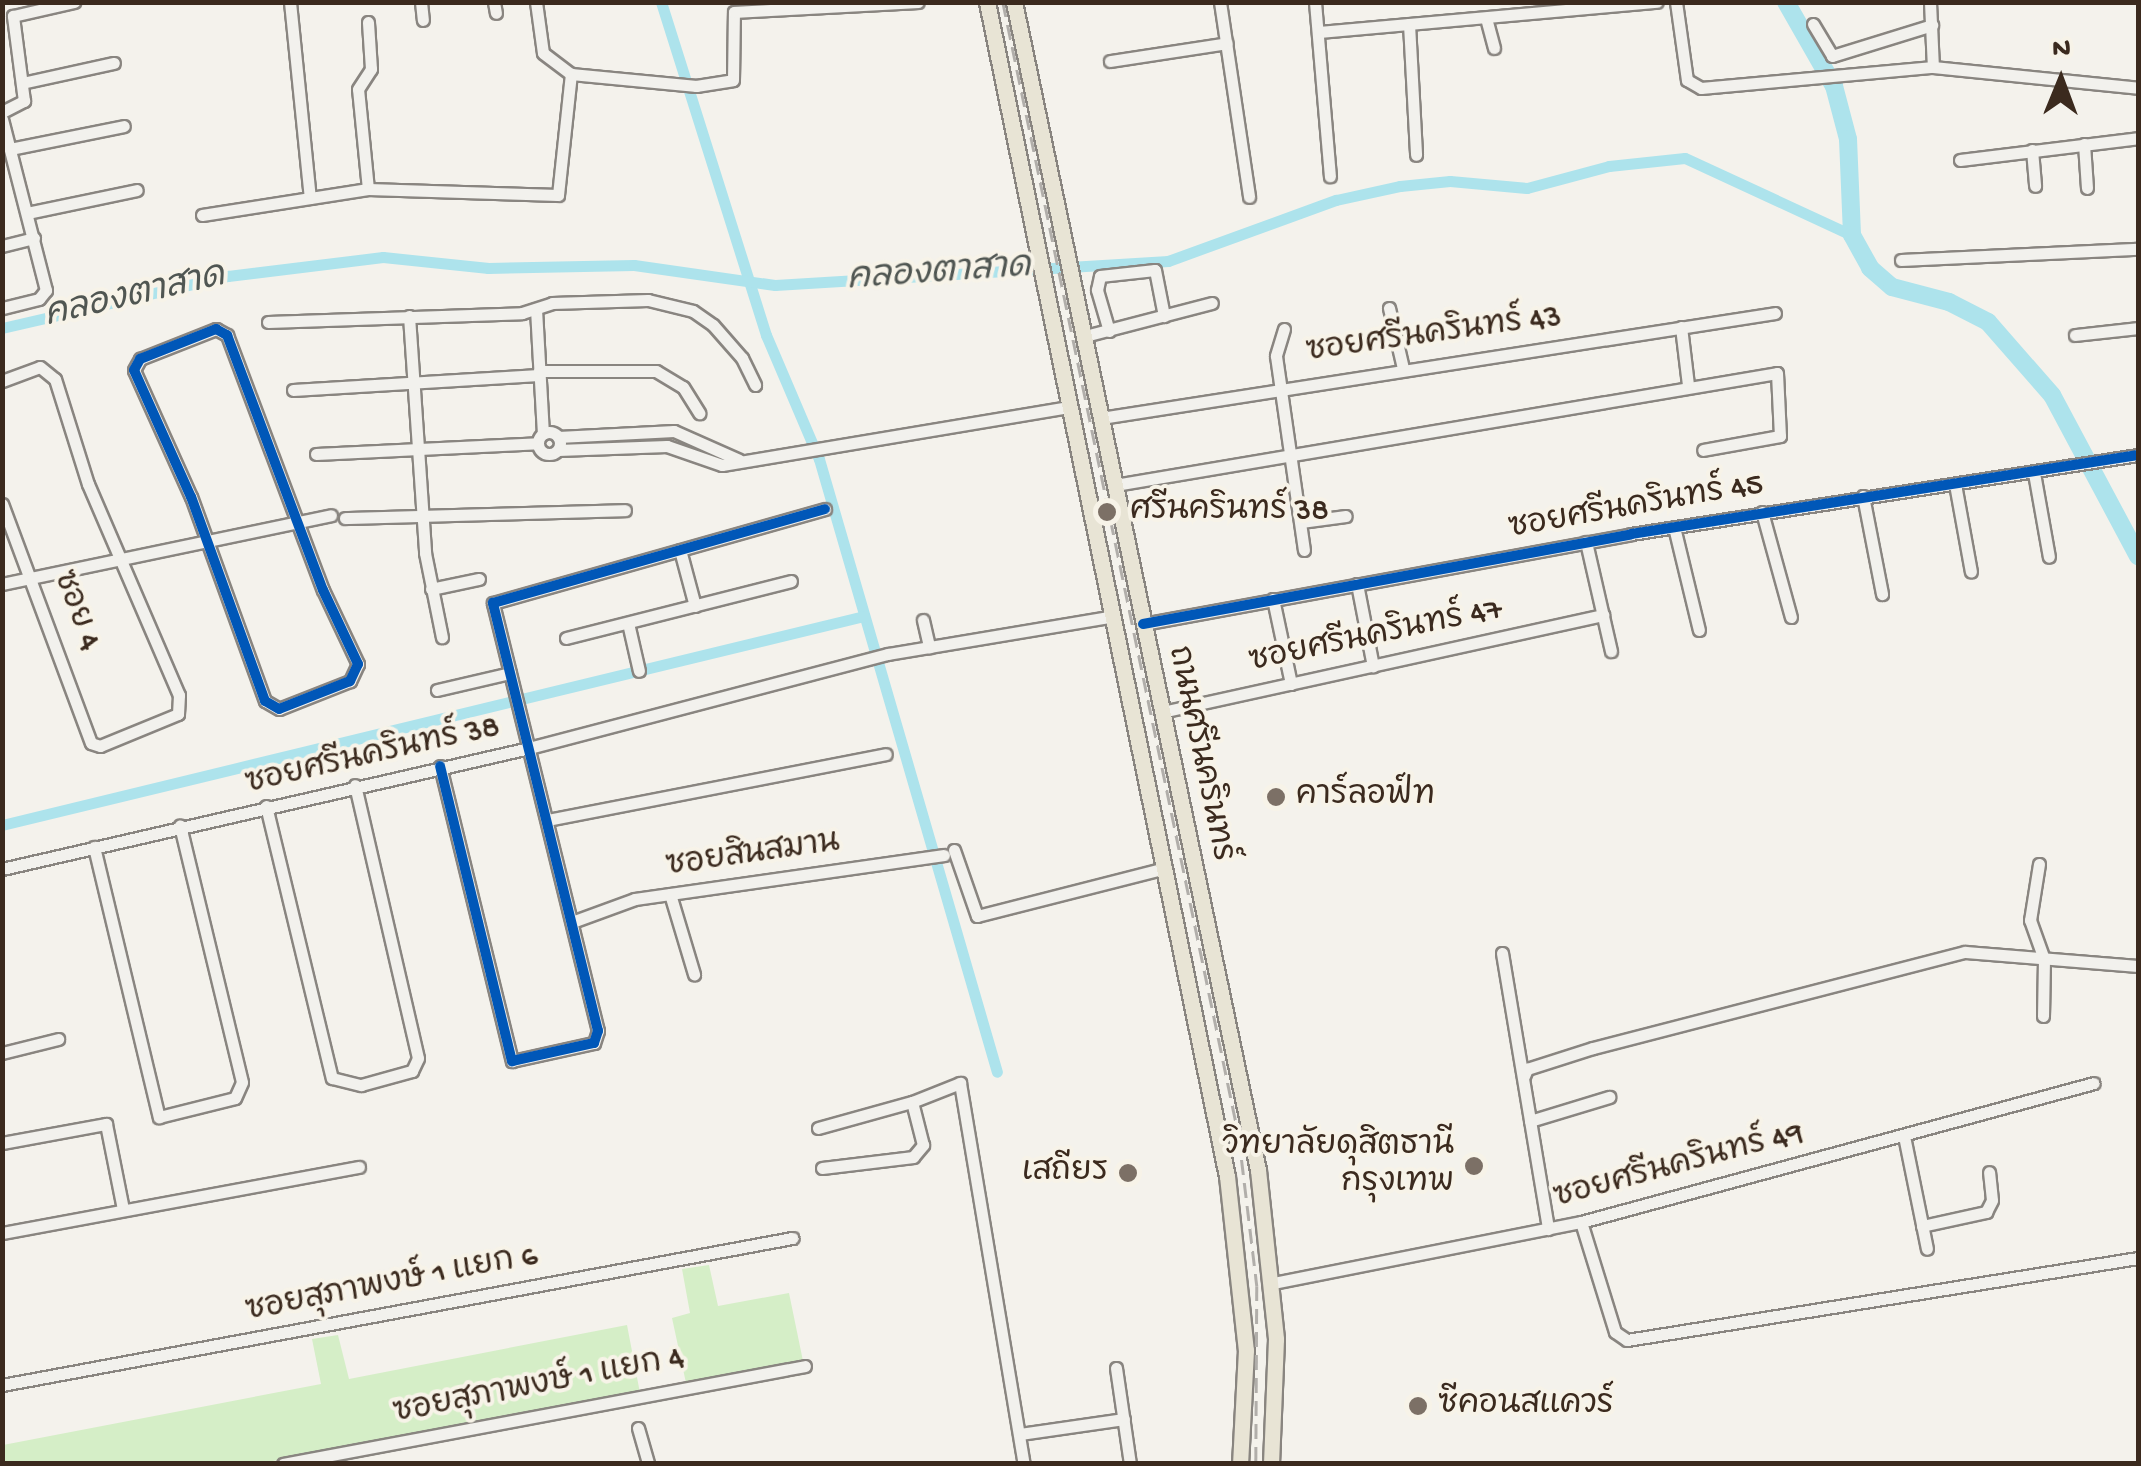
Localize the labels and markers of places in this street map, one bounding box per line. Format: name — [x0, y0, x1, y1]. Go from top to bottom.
place label: ศรีนครินทร์ 38 — [1130, 493, 1329, 531]
marker: ศรีนครินทร์ 38 — [1094, 499, 1120, 525]
place label: คาร์ลอฟ์ท — [1296, 778, 1435, 816]
marker: คาร์ลอฟ์ท — [1265, 786, 1287, 808]
place label: วิทยาลัยดุสิตธานี กรุงเทพ — [1222, 1129, 1454, 1204]
place label: เสถียร — [1022, 1154, 1108, 1192]
marker: วิทยาลัยดุสิตธานี กรุงเทพ — [1463, 1155, 1485, 1177]
marker: เสถียร — [1117, 1162, 1139, 1184]
place label: ซีคอนสแควร์ — [1438, 1387, 1614, 1425]
marker: ซีคอนสแควร์ — [1407, 1395, 1429, 1417]

